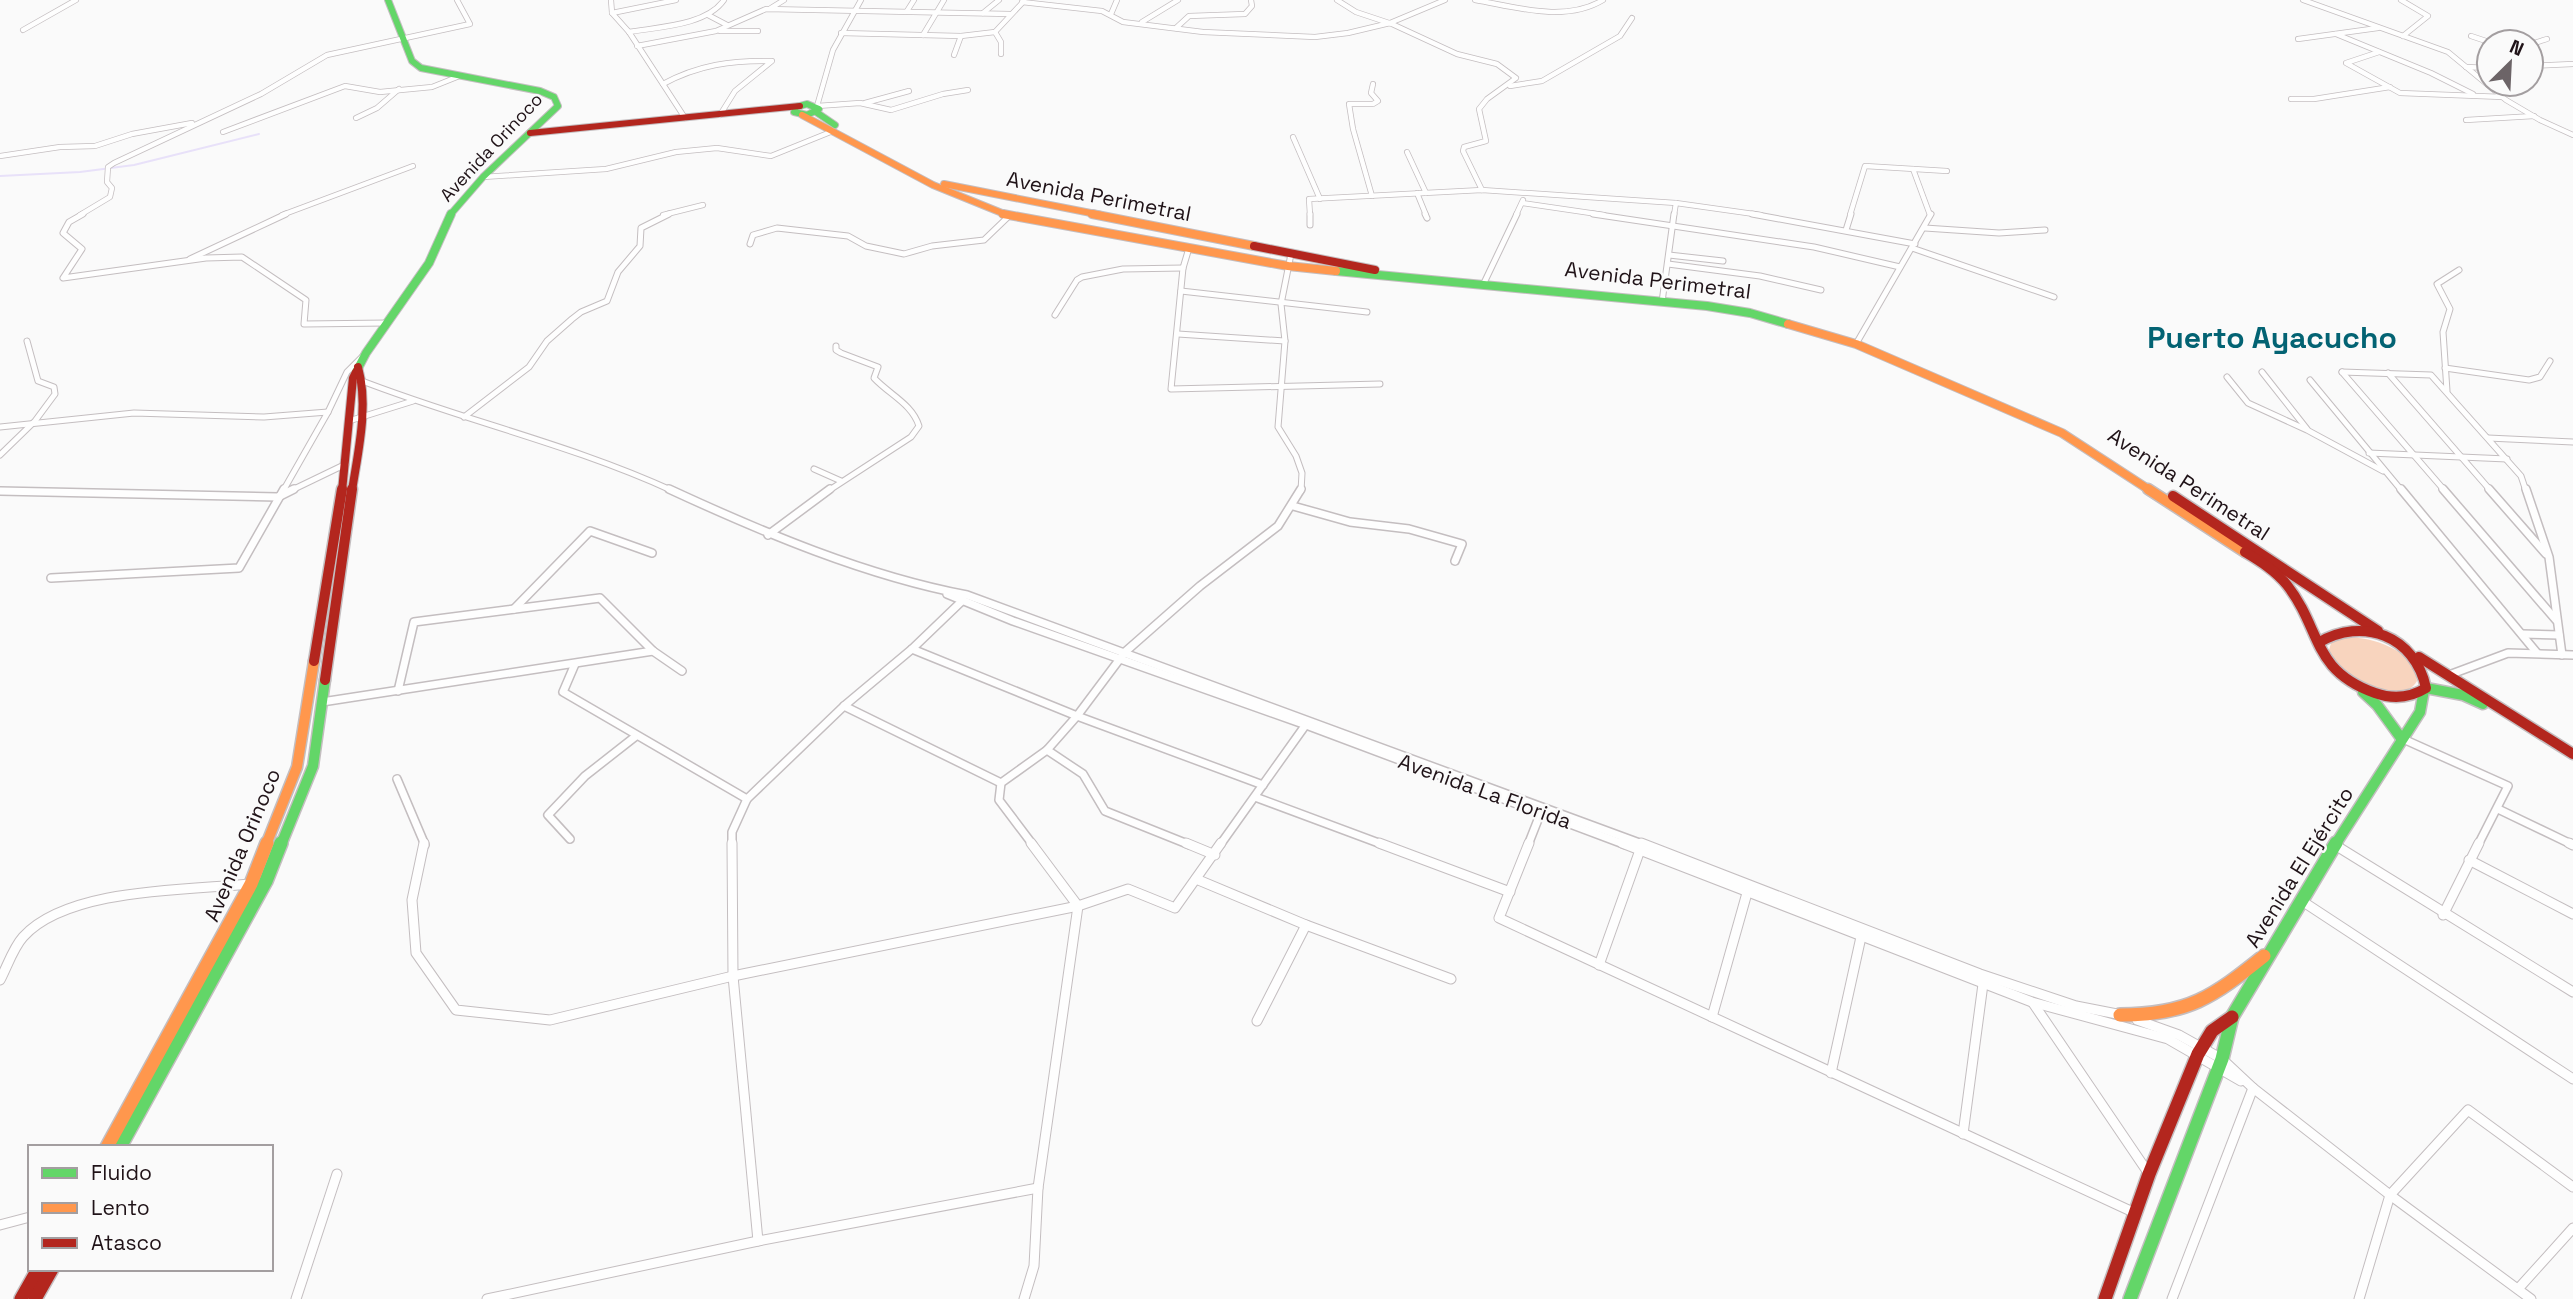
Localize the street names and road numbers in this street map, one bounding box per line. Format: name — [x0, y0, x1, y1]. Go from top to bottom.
street label: Avenida Orinoco — [435, 88, 547, 206]
street label: Avenida Perimetral — [1004, 165, 1194, 227]
street label: Avenida Perimetral — [1563, 255, 1753, 305]
street label: Avenida Perimetral — [2103, 422, 2275, 546]
street label: Avenida La Florida — [1395, 747, 1575, 835]
street label: Avenida Orinoco — [198, 764, 286, 926]
street label: Avenida El Ejército — [2239, 782, 2359, 952]

